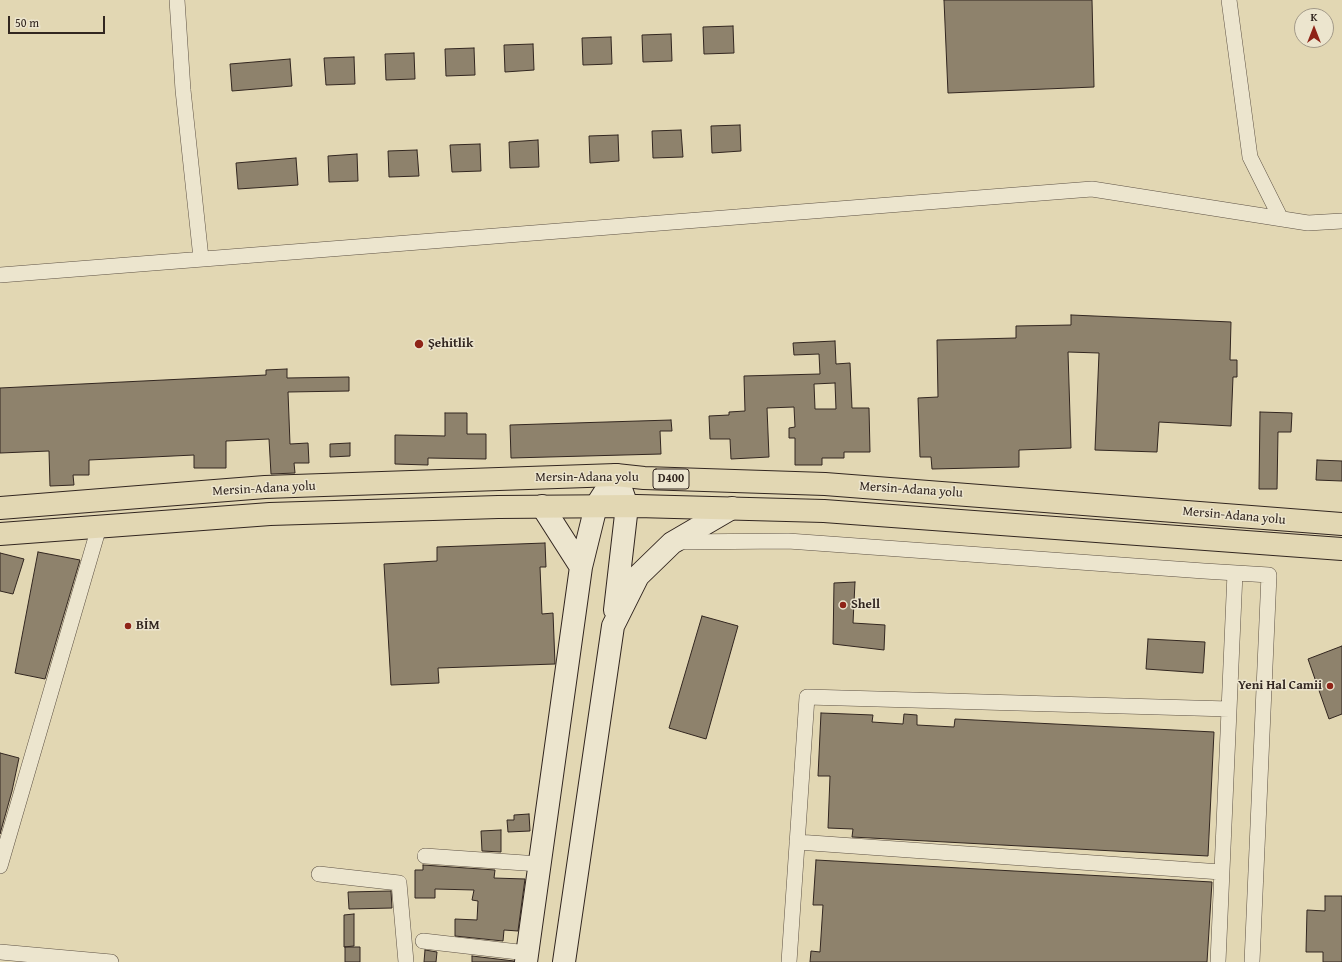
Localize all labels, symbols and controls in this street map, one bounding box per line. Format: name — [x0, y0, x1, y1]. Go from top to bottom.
scale bar — [10, 8, 107, 34]
north arrow — [1294, 8, 1334, 48]
text: K — [1311, 9, 1317, 25]
text: 50 m — [15, 14, 39, 31]
place label: Şehitlik — [428, 336, 473, 352]
marker: Şehitlik — [413, 338, 425, 350]
road number: D400 — [653, 469, 689, 489]
street label: Mersin-Adana yolu — [535, 470, 639, 486]
street label: Mersin-Adana yolu — [212, 479, 316, 499]
street label: Mersin-Adana yolu — [859, 479, 963, 501]
street label: Mersin-Adana yolu — [1182, 504, 1286, 528]
place label: Shell — [851, 597, 880, 613]
marker: Shell — [838, 600, 848, 610]
place label: BİM — [136, 618, 160, 634]
marker: BİM — [123, 621, 133, 631]
place label: Yeni Hal Camii — [1238, 678, 1322, 694]
marker: Yeni Hal Camii — [1325, 681, 1335, 691]

